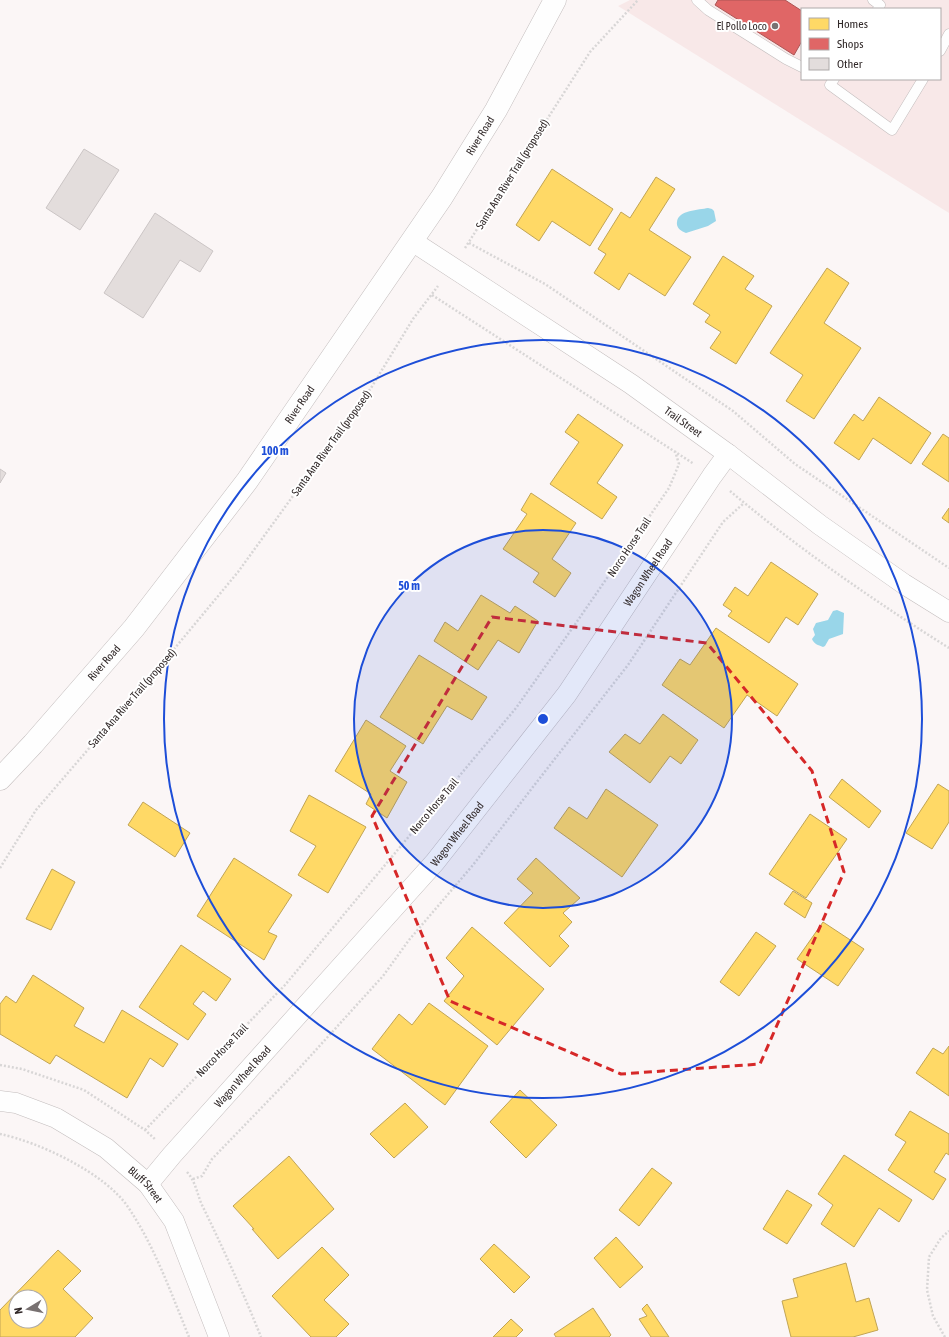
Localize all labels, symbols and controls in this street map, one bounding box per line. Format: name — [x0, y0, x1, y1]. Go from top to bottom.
legend — [801, 8, 941, 80]
text: Homes — [837, 17, 868, 31]
place label: El Pollo Loco — [716, 20, 767, 32]
marker: El Pollo Loco — [770, 21, 780, 31]
text: Shops — [837, 37, 863, 51]
text: Other — [837, 57, 863, 71]
street label: River Road — [464, 114, 497, 157]
street label: Santa Ana River Trail (proposed) — [473, 117, 551, 231]
street label: River Road — [282, 383, 317, 426]
street label: Santa Ana River Trail (proposed) — [289, 388, 373, 498]
street label: Trail Street — [662, 404, 704, 439]
text: 100 m — [261, 444, 289, 458]
street label: Norco Horse Trail — [605, 515, 653, 579]
street label: Wagon Wheel Road — [621, 537, 674, 608]
text: 50 m — [398, 579, 420, 593]
street label: River Road — [85, 642, 123, 683]
street label: Santa Ana River Trail (proposed) — [86, 646, 178, 750]
centre of rings — [536, 712, 550, 726]
street label: Norco Horse Trail — [407, 776, 461, 836]
street label: Wagon Wheel Road — [428, 800, 486, 868]
street label: Norco Horse Trail — [194, 1021, 250, 1079]
street label: Wagon Wheel Road — [212, 1044, 273, 1110]
street label: Bluff Street — [126, 1164, 165, 1205]
north arrow — [8, 1289, 48, 1329]
text: N — [12, 1306, 25, 1315]

